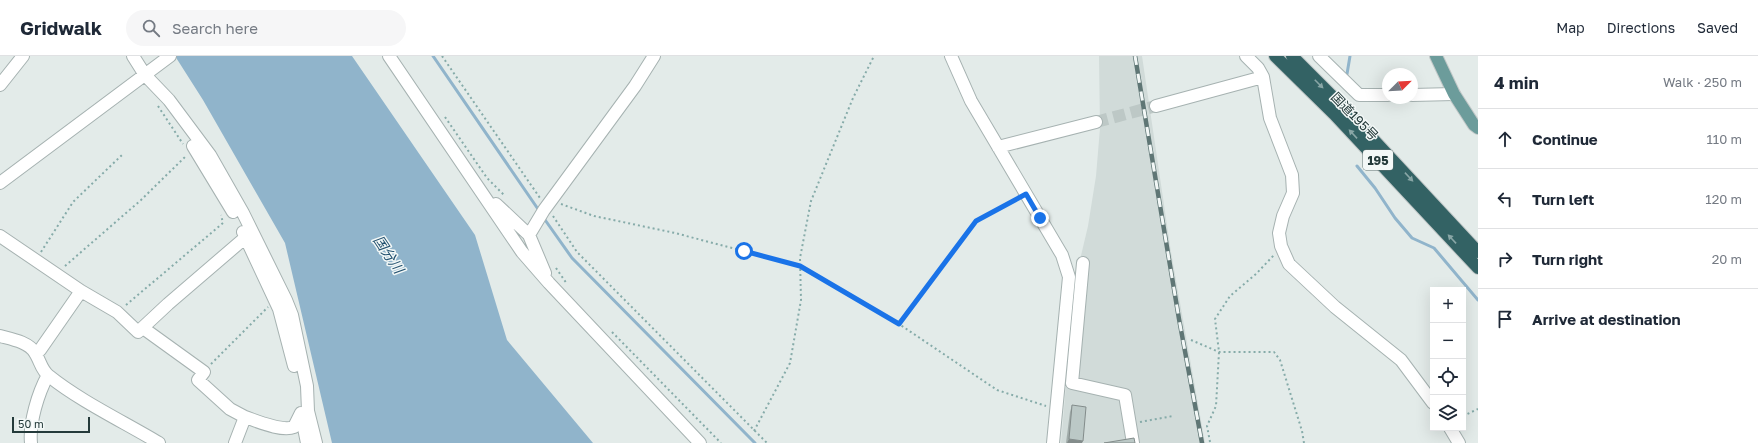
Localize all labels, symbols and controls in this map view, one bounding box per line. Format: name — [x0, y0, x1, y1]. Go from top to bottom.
search box — [126, 10, 406, 46]
text: Gridwalk — [20, 16, 102, 39]
icon: search — [140, 17, 162, 39]
text: Search here — [172, 19, 258, 37]
text: Map — [1556, 19, 1585, 36]
text: Directions — [1607, 19, 1675, 36]
text: Saved — [1697, 19, 1738, 36]
north arrow — [1382, 68, 1418, 104]
text: 4 min — [1494, 72, 1539, 93]
text: Walk · 250 m — [1663, 74, 1742, 90]
one-way arrow — [1314, 79, 1324, 88]
street label: 国道195号 — [1328, 89, 1382, 143]
icon: ahead — [1494, 128, 1516, 150]
one-way arrow — [1349, 129, 1358, 139]
text: Continue — [1532, 130, 1598, 148]
text: 110 m — [1707, 131, 1742, 147]
road number: 195 — [1363, 150, 1393, 170]
one-way arrow — [1405, 172, 1414, 182]
icon: left — [1494, 188, 1516, 210]
text: Turn left — [1532, 190, 1594, 208]
text: 120 m — [1705, 191, 1742, 207]
route end — [1031, 209, 1049, 227]
water label: 国分川 — [370, 232, 409, 278]
one-way arrow — [1447, 234, 1456, 244]
route start — [735, 242, 753, 260]
icon: right — [1494, 248, 1516, 270]
text: Turn right — [1532, 250, 1603, 268]
text: 20 m — [1712, 251, 1742, 267]
map controls — [1430, 287, 1466, 431]
button: + — [1430, 287, 1466, 323]
icon: arrive — [1494, 308, 1516, 330]
text: Arrive at destination — [1532, 310, 1681, 328]
button: − — [1430, 323, 1466, 359]
button: locate — [1430, 359, 1466, 395]
button: layers — [1430, 395, 1466, 431]
scale bar — [12, 415, 90, 434]
text: 50 m — [18, 417, 44, 430]

